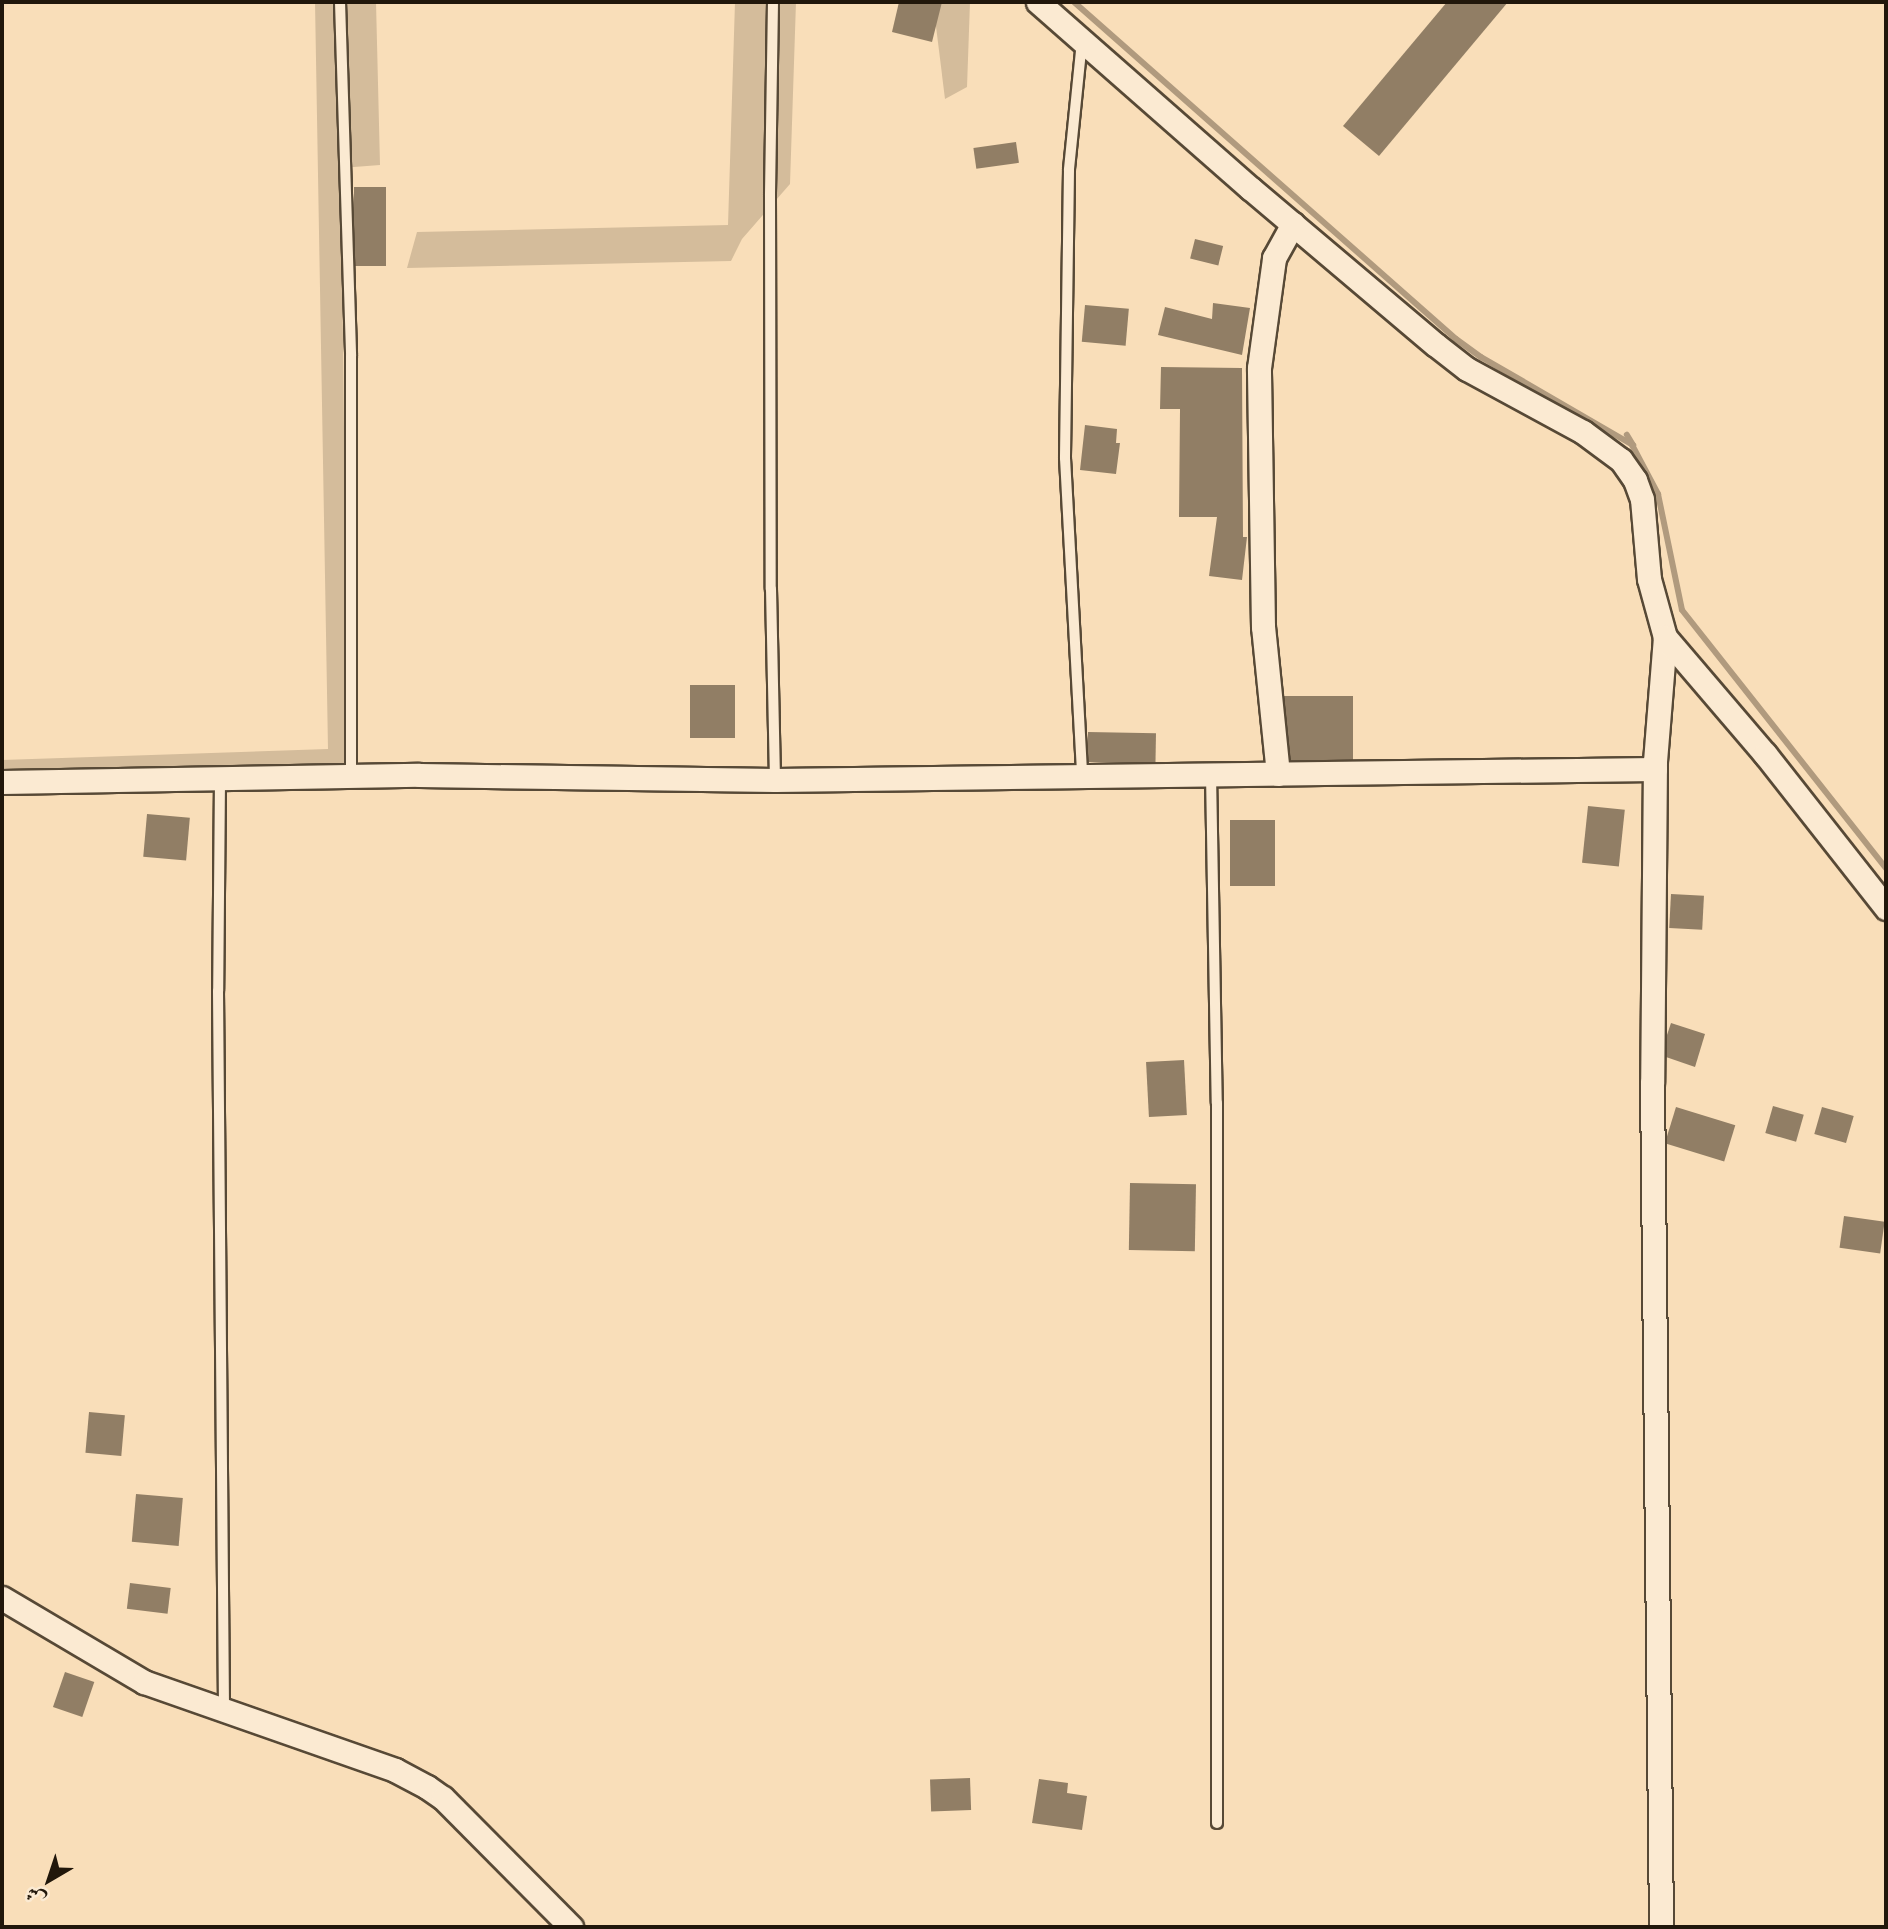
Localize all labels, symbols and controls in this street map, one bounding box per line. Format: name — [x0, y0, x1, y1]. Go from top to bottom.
north arrow — [14, 1845, 84, 1915]
text: ش — [20, 1880, 51, 1912]

